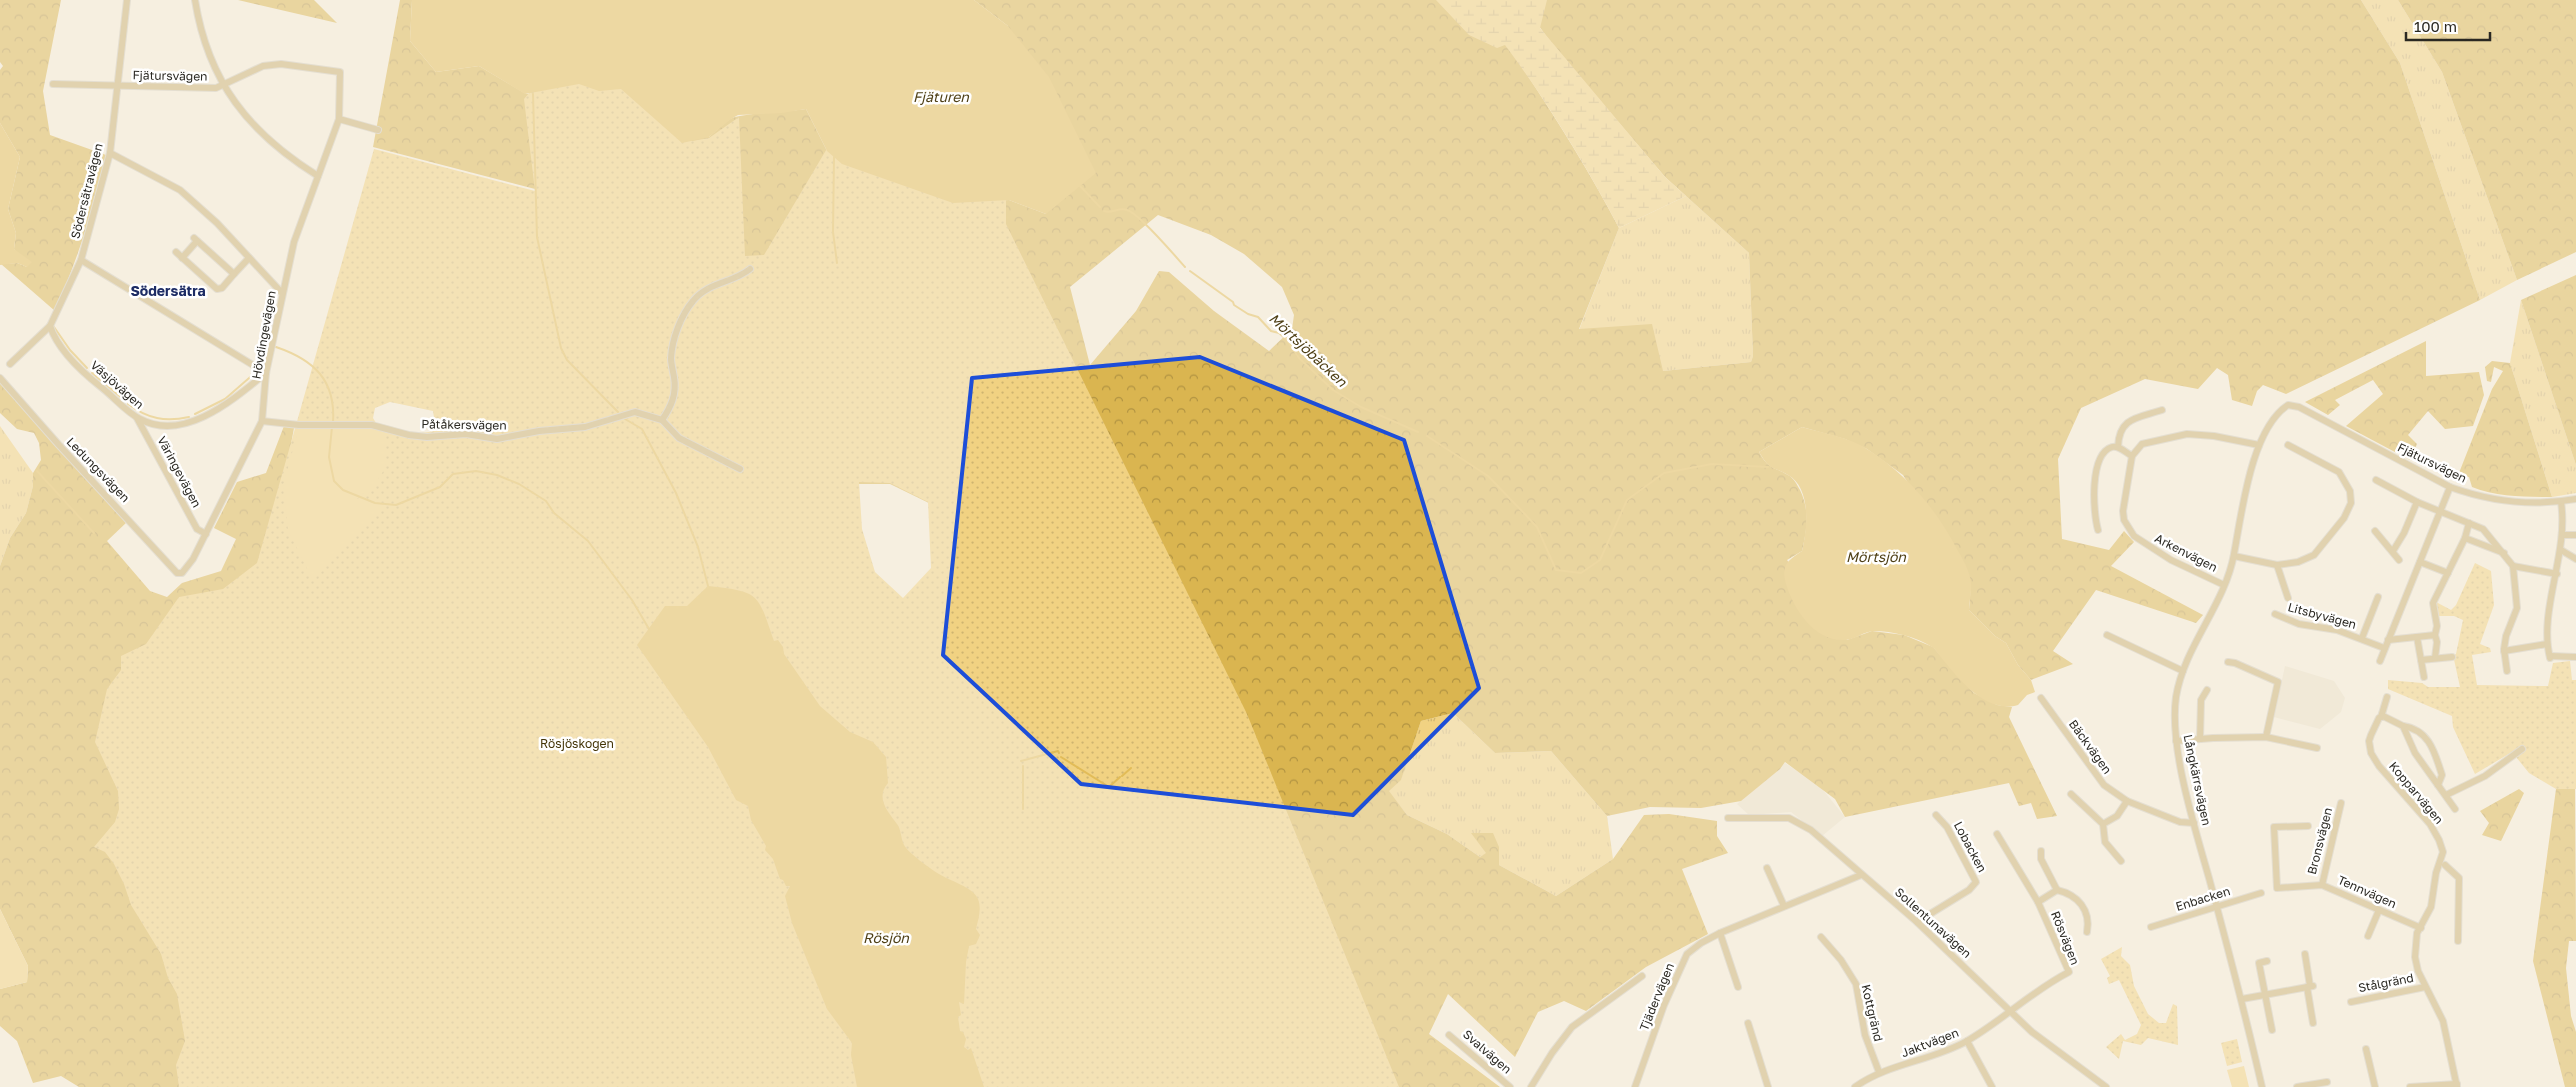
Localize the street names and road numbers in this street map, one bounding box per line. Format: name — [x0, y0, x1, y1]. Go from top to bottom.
street label: Fjätursvägen — [132, 67, 208, 84]
street label: Södersätravägen — [67, 142, 106, 240]
street label: Hövdingevägen — [248, 289, 279, 380]
street label: Väsjövägen — [88, 357, 147, 412]
street label: Påtåkersvägen — [421, 416, 507, 433]
street label: Ledungsvägen — [64, 434, 133, 505]
street label: Väringevägen — [154, 434, 205, 510]
street label: Fjätursvägen — [2395, 439, 2469, 486]
street label: Arkenvägen — [2152, 530, 2220, 575]
street label: Litsbyvägen — [2286, 599, 2358, 632]
street label: Bäckvägen — [2066, 717, 2115, 777]
street label: Långkärrsvägen — [2181, 733, 2214, 827]
street label: Kopparvägen — [2386, 758, 2447, 827]
street label: Bronsvägen — [2304, 806, 2335, 876]
street label: Lobacken — [1951, 819, 1990, 875]
street label: Tennvägen — [2335, 872, 2399, 911]
street label: Enbacken — [2174, 883, 2232, 914]
street label: Sollentunavägen — [1892, 884, 1975, 961]
street label: Rösvägen — [2048, 909, 2083, 967]
street label: Tjädervägen — [1636, 961, 1677, 1033]
street label: Stålgränd — [2357, 970, 2415, 995]
street label: Kottgränd — [1859, 983, 1886, 1043]
street label: Jaktvägen — [1899, 1025, 1961, 1060]
street label: Svalvägen — [1460, 1027, 1515, 1077]

